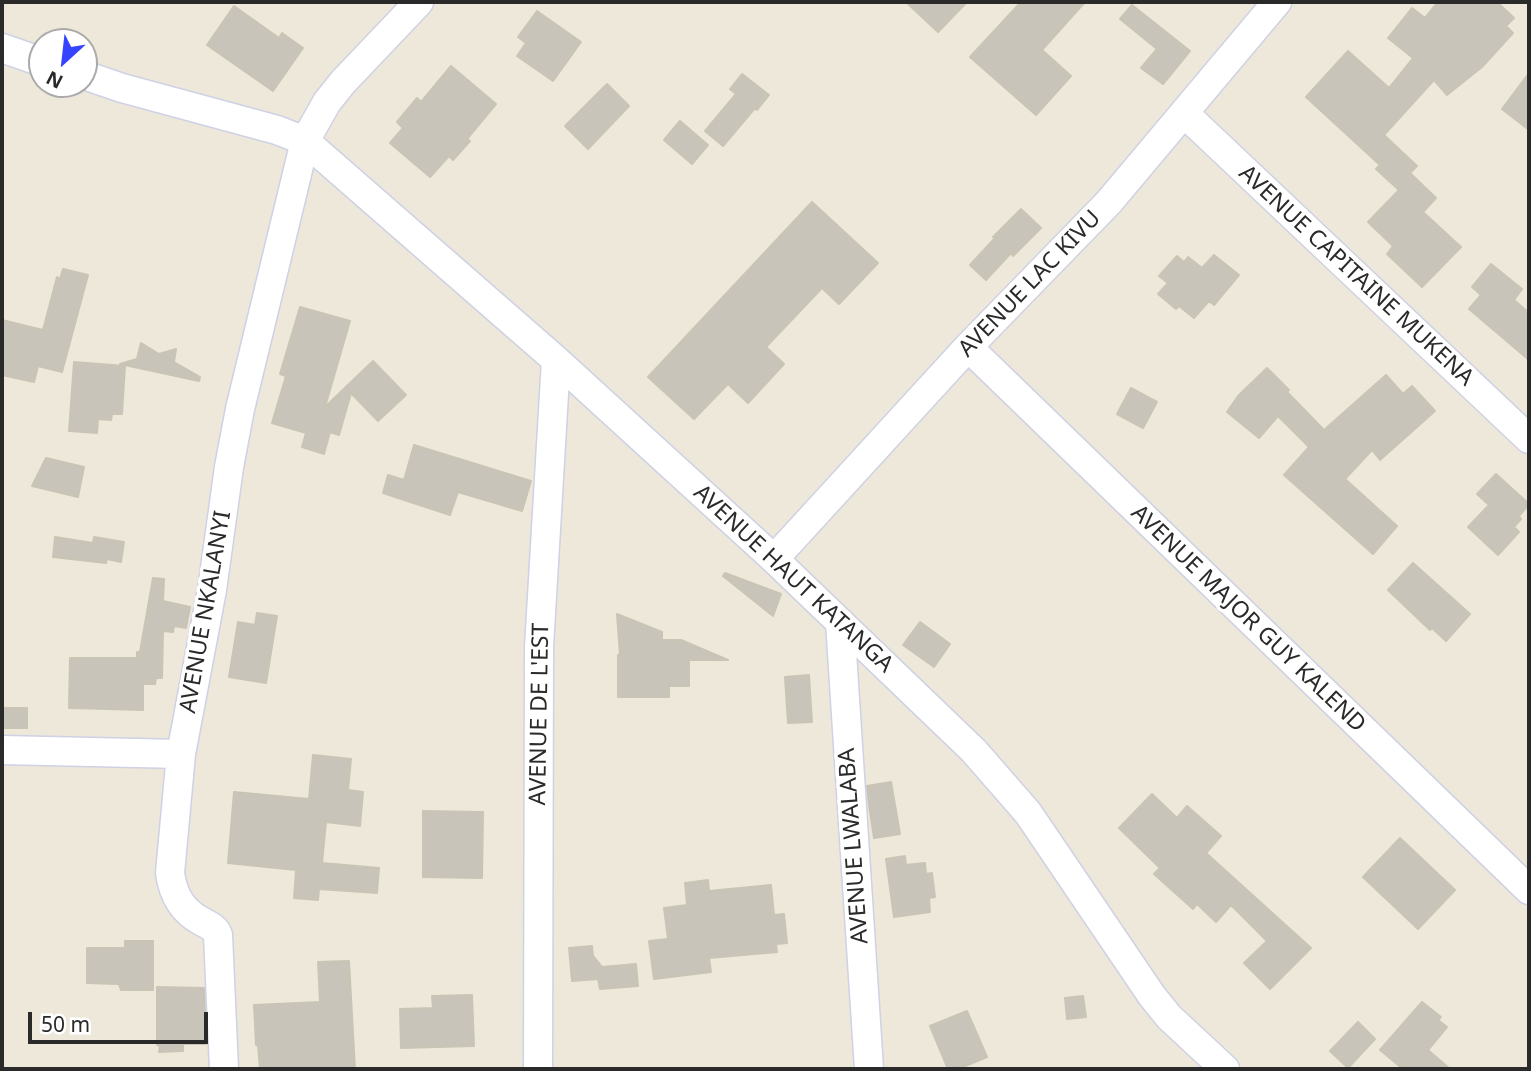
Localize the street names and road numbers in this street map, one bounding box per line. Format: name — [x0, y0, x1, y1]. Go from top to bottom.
street label: AVENUE CAPITAINE MUKENA — [1233, 160, 1479, 392]
street label: AVENUE LAC KIVU — [953, 205, 1107, 363]
street label: AVENUE HAUT KATANGA — [687, 479, 899, 679]
street label: AVENUE MAJOR GUY KALEND — [1125, 500, 1371, 738]
street label: AVENUE NKALANYI — [175, 509, 237, 715]
street label: AVENUE DE L'EST — [525, 622, 555, 806]
street label: AVENUE LWALABA — [833, 747, 875, 945]

